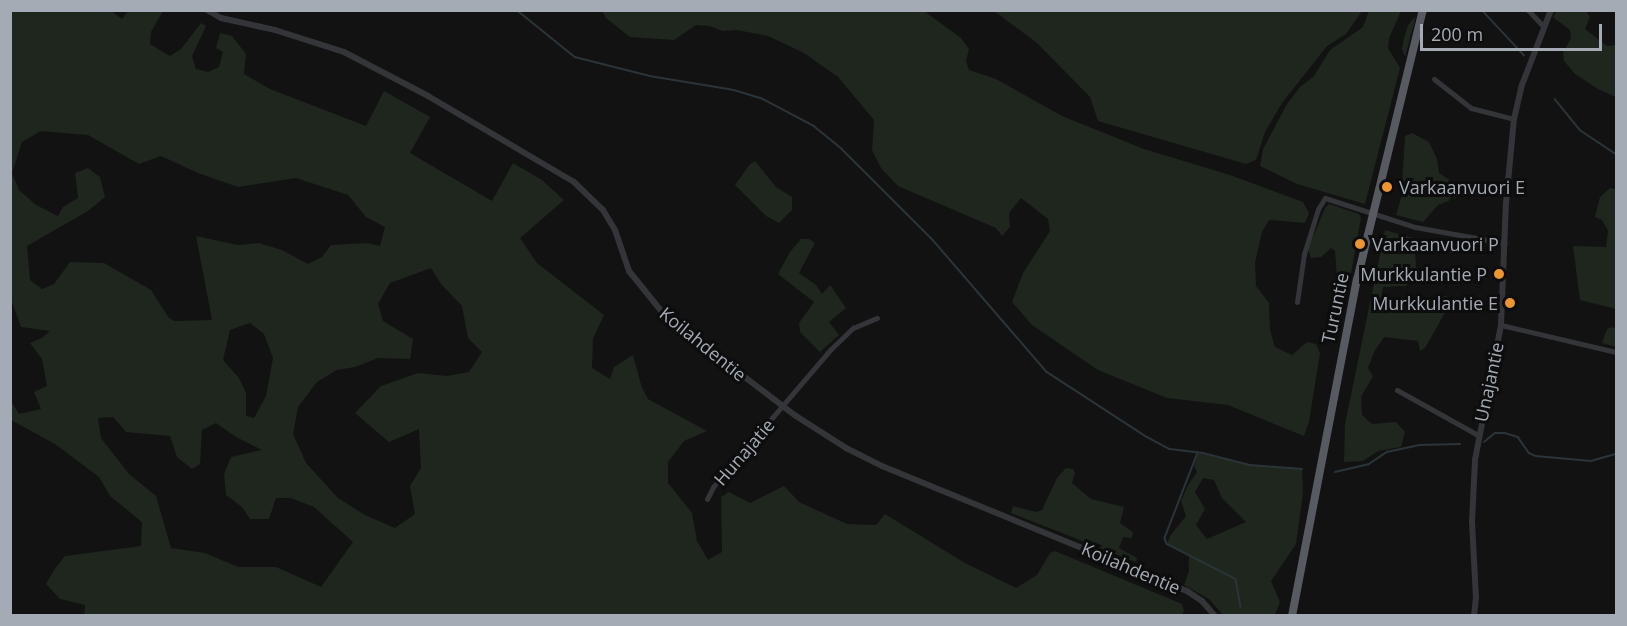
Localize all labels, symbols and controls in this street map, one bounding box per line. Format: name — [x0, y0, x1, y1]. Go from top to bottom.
scale bar — [1423, 12, 1604, 50]
text: 200 m — [1431, 22, 1483, 46]
place label: Varkaanvuori E — [1399, 176, 1525, 198]
marker: Varkaanvuori E — [1380, 180, 1394, 194]
place label: Varkaanvuori P — [1372, 233, 1499, 255]
marker: Varkaanvuori P — [1353, 237, 1367, 251]
place label: Murkkulantie P — [1360, 263, 1487, 285]
marker: Murkkulantie P — [1492, 267, 1506, 281]
street label: Turuntie — [1317, 271, 1353, 345]
place label: Murkkulantie E — [1372, 292, 1498, 314]
marker: Murkkulantie E — [1503, 296, 1517, 310]
street label: Koilahdentie — [655, 303, 751, 385]
street label: Unajantie — [1470, 340, 1508, 424]
street label: Hunajatie — [709, 414, 779, 490]
street label: Koilahdentie — [1078, 538, 1184, 598]

